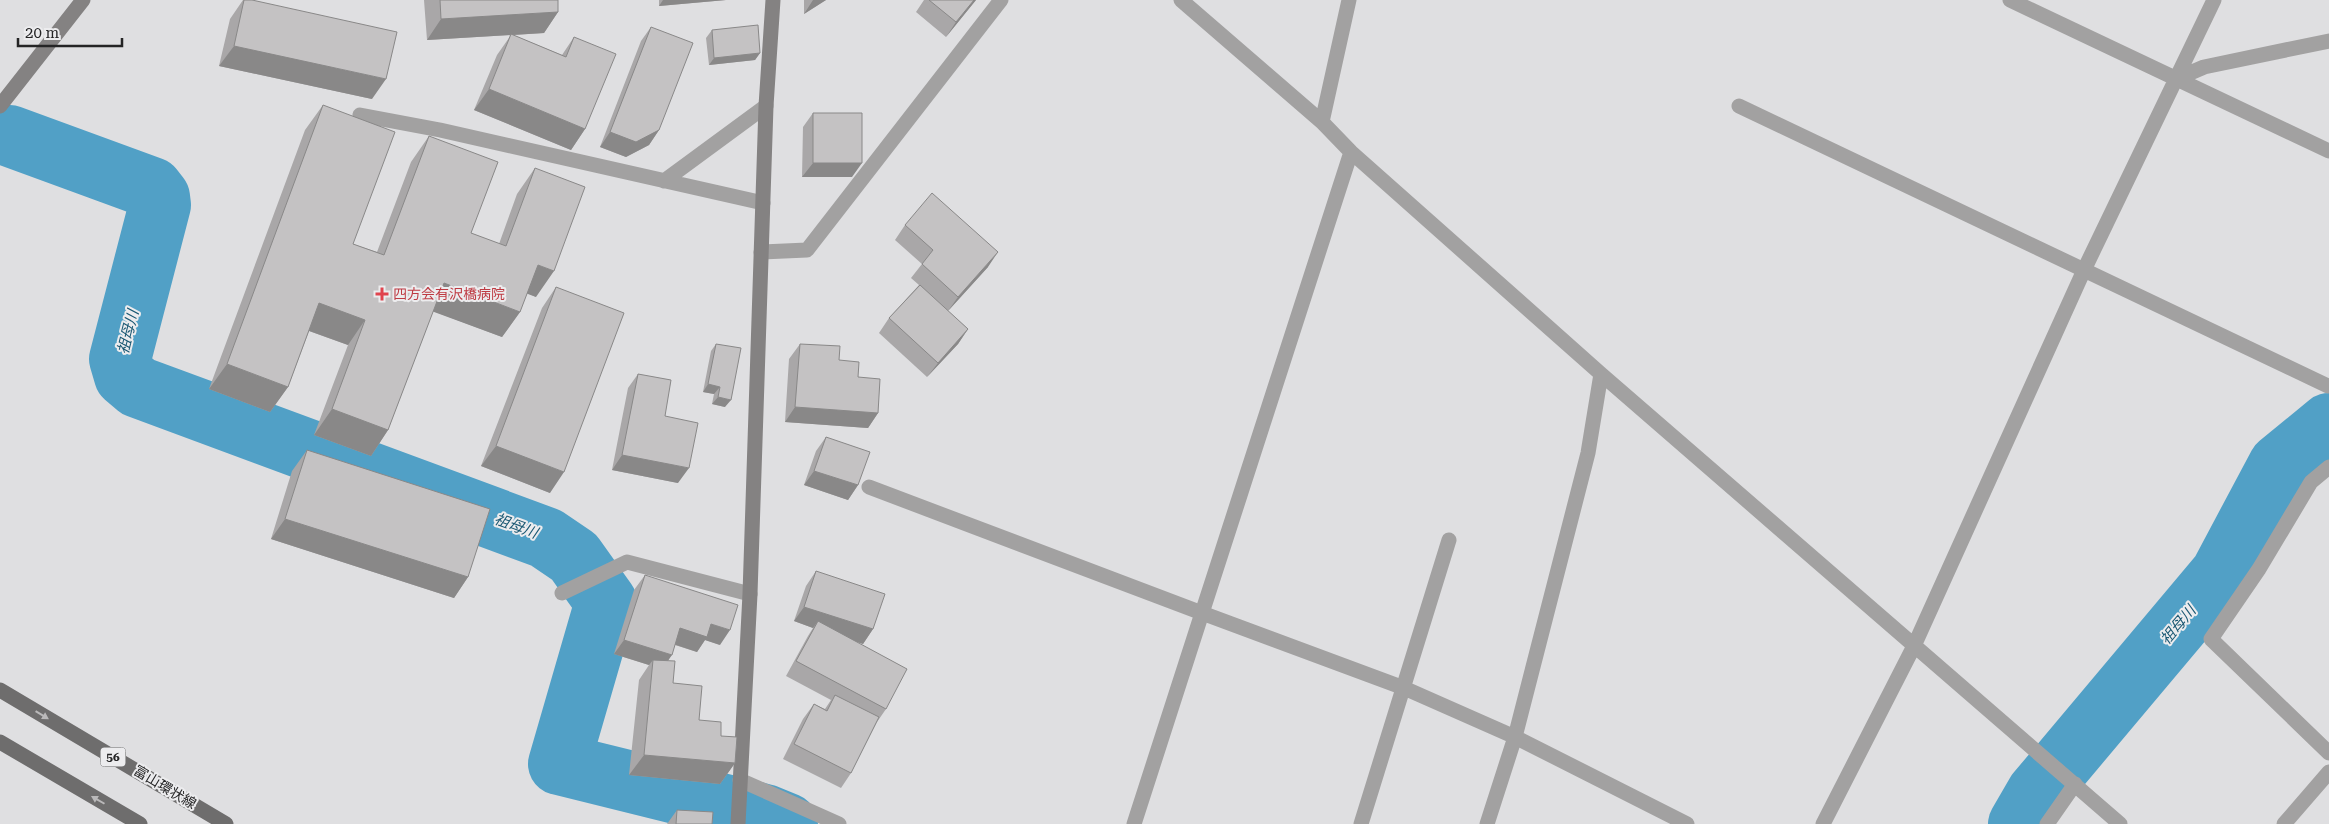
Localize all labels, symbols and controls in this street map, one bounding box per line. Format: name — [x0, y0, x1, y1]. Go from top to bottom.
scale bar — [18, 15, 121, 47]
text: 20 m — [25, 24, 60, 42]
place label: 四方会有沢橋病院 — [393, 286, 505, 302]
marker: 四方会有沢橋病院 — [375, 287, 389, 301]
water label: 祖母川 — [114, 306, 143, 356]
water label: 祖母川 — [492, 510, 542, 543]
water label: 祖母川 — [2157, 600, 2201, 648]
one-way arrow — [35, 710, 48, 719]
road number: 56 — [100, 748, 126, 766]
street label: 富山環状線 — [131, 762, 199, 812]
one-way arrow — [92, 795, 105, 804]

